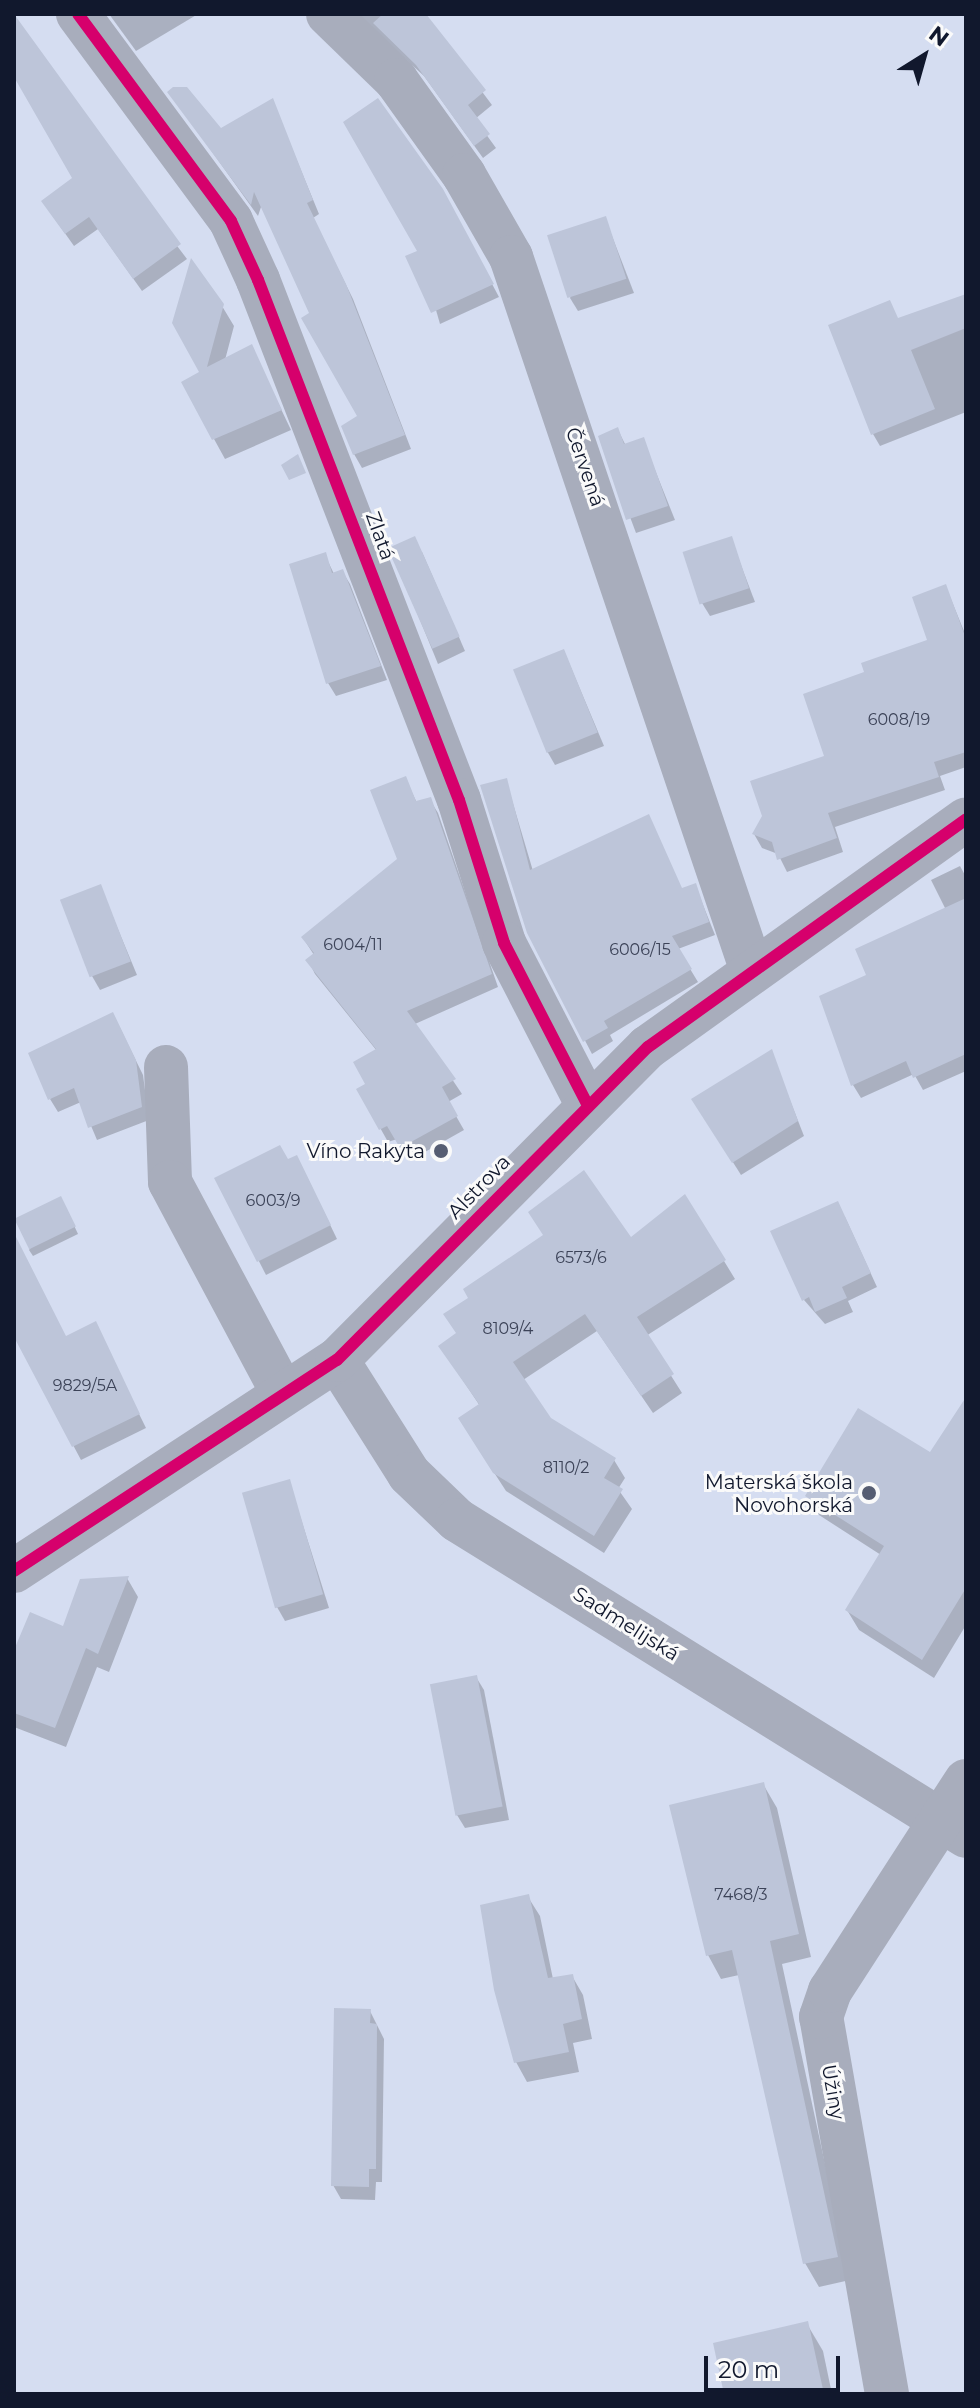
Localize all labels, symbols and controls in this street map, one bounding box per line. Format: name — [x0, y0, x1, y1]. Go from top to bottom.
north arrow — [884, 16, 964, 96]
text: N — [924, 20, 954, 53]
street label: Červená — [560, 424, 610, 510]
street label: Zlatá — [360, 509, 400, 563]
house number: 6008/19 — [868, 710, 930, 730]
house number: 6004/11 — [323, 935, 383, 955]
house number: 6006/15 — [609, 940, 671, 960]
place label: Víno Rakyta — [307, 1139, 425, 1163]
marker: Víno Rakyta — [432, 1142, 450, 1160]
street label: Alstrova — [443, 1150, 515, 1224]
house number: 6003/9 — [246, 1191, 300, 1211]
house number: 6573/6 — [555, 1248, 607, 1268]
house number: 8109/4 — [483, 1319, 533, 1339]
house number: 9829/5A — [53, 1376, 117, 1396]
house number: 8110/2 — [543, 1458, 589, 1478]
place label: Materská škola Novohorská — [705, 1470, 853, 1517]
marker: Materská škola Novohorská — [860, 1484, 878, 1502]
street label: Sadmelijská — [569, 1582, 683, 1666]
house number: 7468/3 — [714, 1885, 768, 1905]
street label: Úžiny — [816, 2063, 850, 2121]
scale bar — [708, 2340, 844, 2390]
text: 20 m — [718, 2355, 779, 2384]

